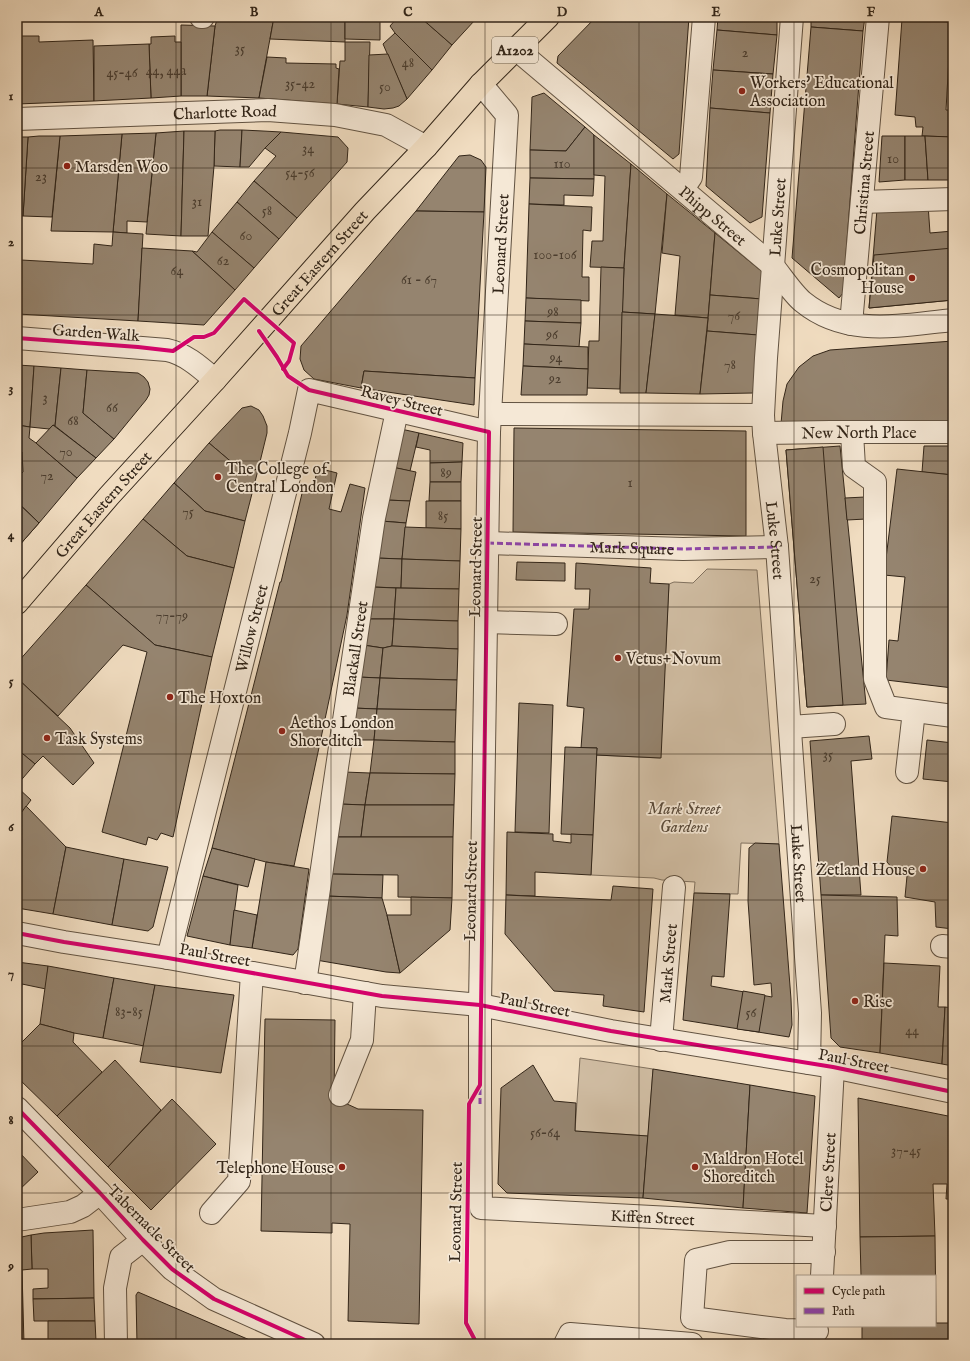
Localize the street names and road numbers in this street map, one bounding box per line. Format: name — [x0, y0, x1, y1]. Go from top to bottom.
road number: A1202 — [492, 37, 538, 63]
street label: Charlotte Road — [173, 102, 278, 125]
street label: Christina Street — [851, 129, 880, 236]
street label: Luke Street — [766, 177, 792, 257]
street label: Phipp Street — [674, 183, 750, 252]
street label: Leonard Street — [489, 193, 515, 295]
street label: Great Eastern Street — [268, 206, 374, 322]
street label: Garden Walk — [52, 321, 141, 347]
street label: Ravey Street — [358, 382, 445, 422]
street label: New North Place — [801, 424, 916, 444]
street label: Great Eastern Street — [52, 447, 157, 563]
street label: Luke Street — [760, 500, 787, 581]
street label: Leonard Street — [466, 516, 488, 617]
street label: Mark Square — [589, 538, 674, 561]
street label: Willow Street — [232, 582, 274, 675]
street label: Blackall Street — [340, 599, 374, 698]
street label: Luke Street — [785, 824, 810, 904]
street label: Leonard Street — [461, 840, 483, 941]
street label: Mark Street — [656, 922, 683, 1004]
street label: Paul Street — [177, 940, 252, 972]
street label: Paul Street — [497, 989, 572, 1023]
street label: Paul Street — [816, 1045, 891, 1079]
street label: Clere Street — [817, 1131, 842, 1213]
street label: Leonard Street — [446, 1161, 468, 1262]
street label: Tabernacle Street — [102, 1181, 199, 1278]
street label: Kiffen Street — [610, 1207, 696, 1231]

